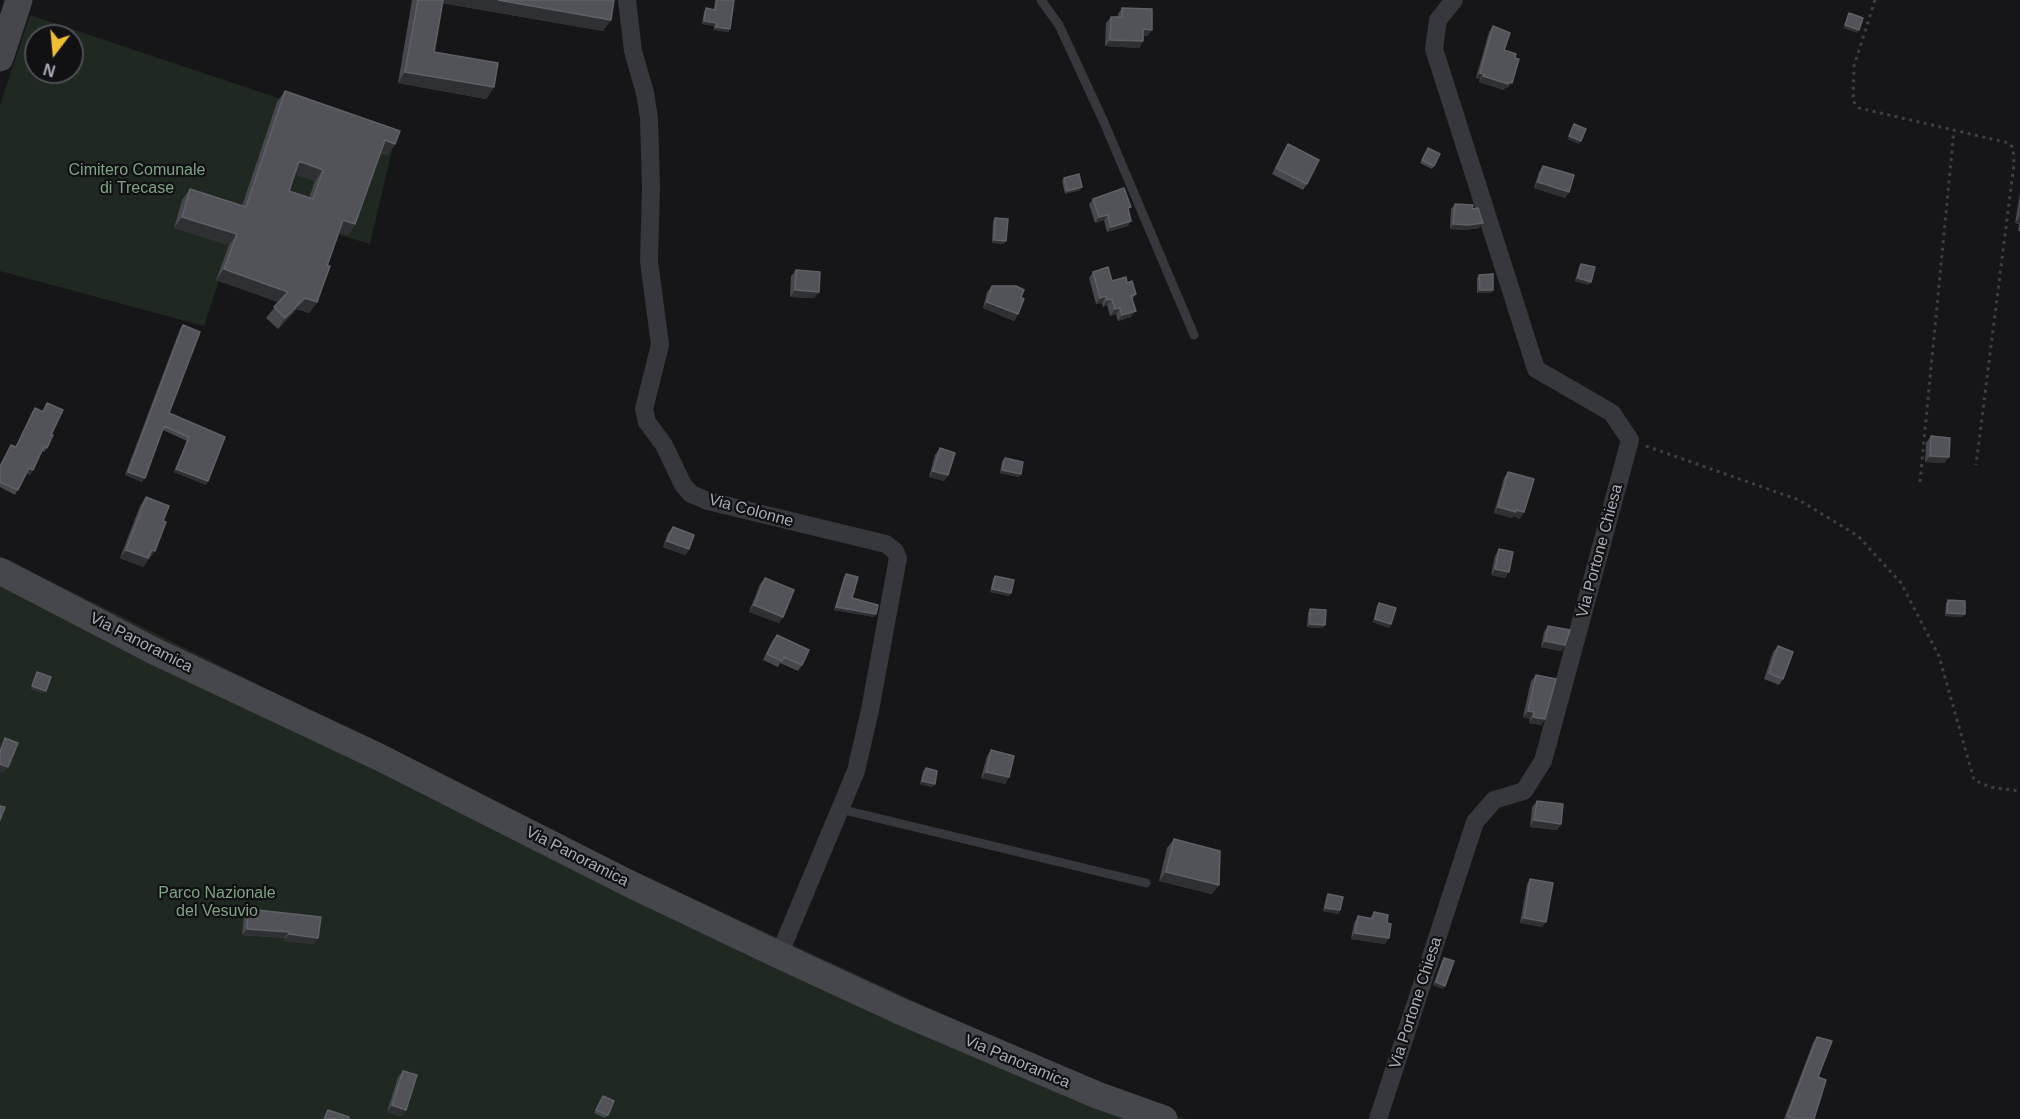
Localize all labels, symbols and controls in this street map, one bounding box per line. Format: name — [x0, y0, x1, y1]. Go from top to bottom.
north arrow — [24, 24, 84, 84]
text: N — [42, 60, 57, 80]
park label: Cimitero Comunale di Trecase — [69, 161, 205, 199]
street label: Via Portone Chiesa — [1573, 482, 1627, 620]
street label: Via Colonne — [707, 490, 795, 532]
street label: Via Panoramica — [86, 609, 196, 677]
street label: Via Panoramica — [522, 823, 632, 891]
park label: Parco Nazionale del Vesuvio — [158, 884, 276, 922]
street label: Via Portone Chiesa — [1386, 935, 1446, 1071]
street label: Via Panoramica — [961, 1031, 1073, 1093]

